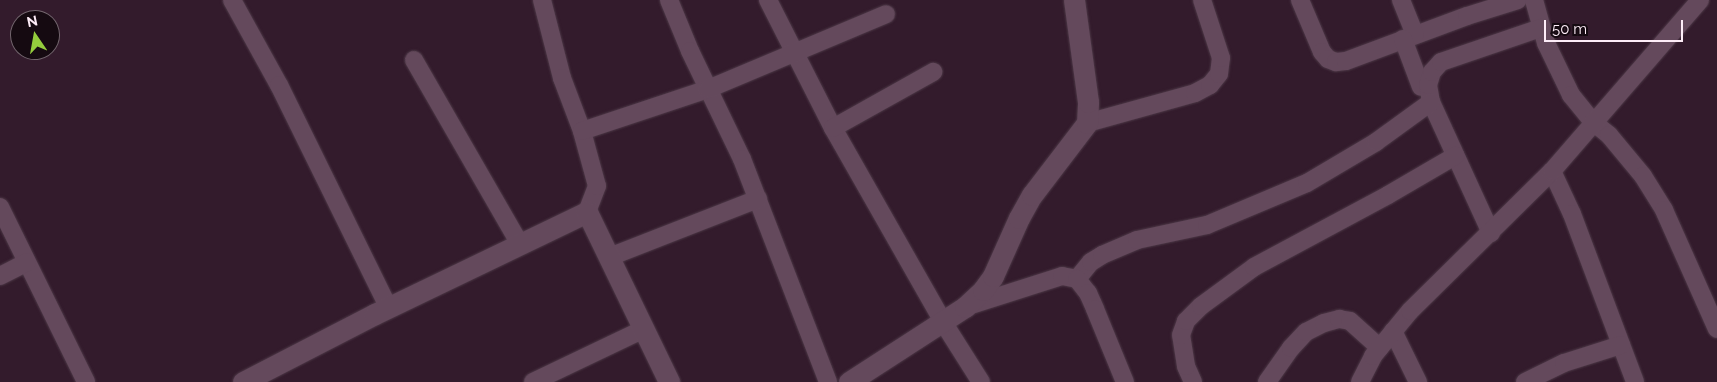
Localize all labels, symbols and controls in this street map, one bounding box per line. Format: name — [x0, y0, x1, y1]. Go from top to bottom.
north arrow — [10, 10, 60, 60]
scale bar — [1547, 10, 1686, 42]
text: N — [25, 12, 39, 30]
text: 50 m — [1552, 20, 1587, 38]

